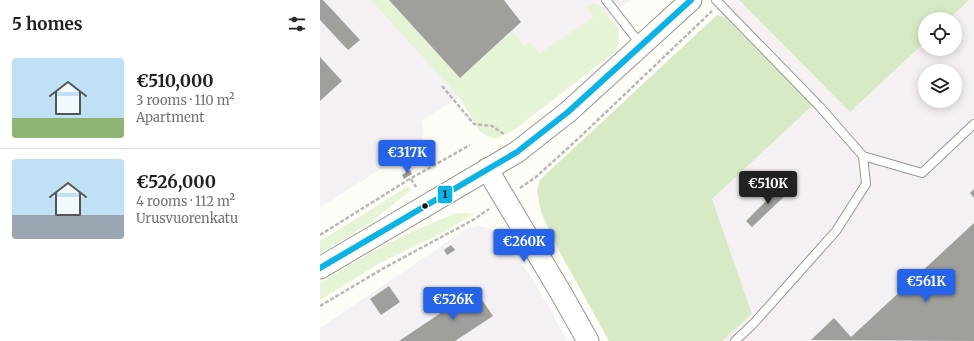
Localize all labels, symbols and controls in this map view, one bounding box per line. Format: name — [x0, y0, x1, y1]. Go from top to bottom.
map controls — [918, 12, 962, 108]
button: locate — [918, 12, 962, 56]
text: 5 homes — [12, 13, 83, 35]
icon: filters — [286, 13, 308, 35]
button: layers — [918, 64, 962, 108]
text: €510,000 — [136, 70, 214, 92]
icon: home — [44, 74, 92, 122]
text: 3 rooms · 110 m² — [136, 92, 235, 109]
text: Apartment — [136, 109, 204, 126]
pin: €317K — [379, 140, 435, 174]
text: €317K — [387, 144, 427, 161]
text: €526,000 — [136, 171, 216, 193]
pin: €510K — [740, 171, 796, 205]
icon: home — [44, 175, 92, 223]
text: €510K — [748, 175, 788, 192]
line badge: 1 — [437, 185, 453, 204]
text: 1 — [442, 187, 448, 201]
text: 4 rooms · 112 m² — [136, 193, 235, 210]
unlabelled marker — [420, 201, 430, 211]
text: Urusvuorenkatu — [136, 210, 238, 227]
pin: €260K — [496, 229, 552, 263]
text: €260K — [502, 233, 546, 250]
pin: €561K — [898, 269, 954, 303]
text: €561K — [906, 273, 946, 290]
pin: €526K — [425, 287, 481, 321]
text: €526K — [432, 291, 474, 308]

